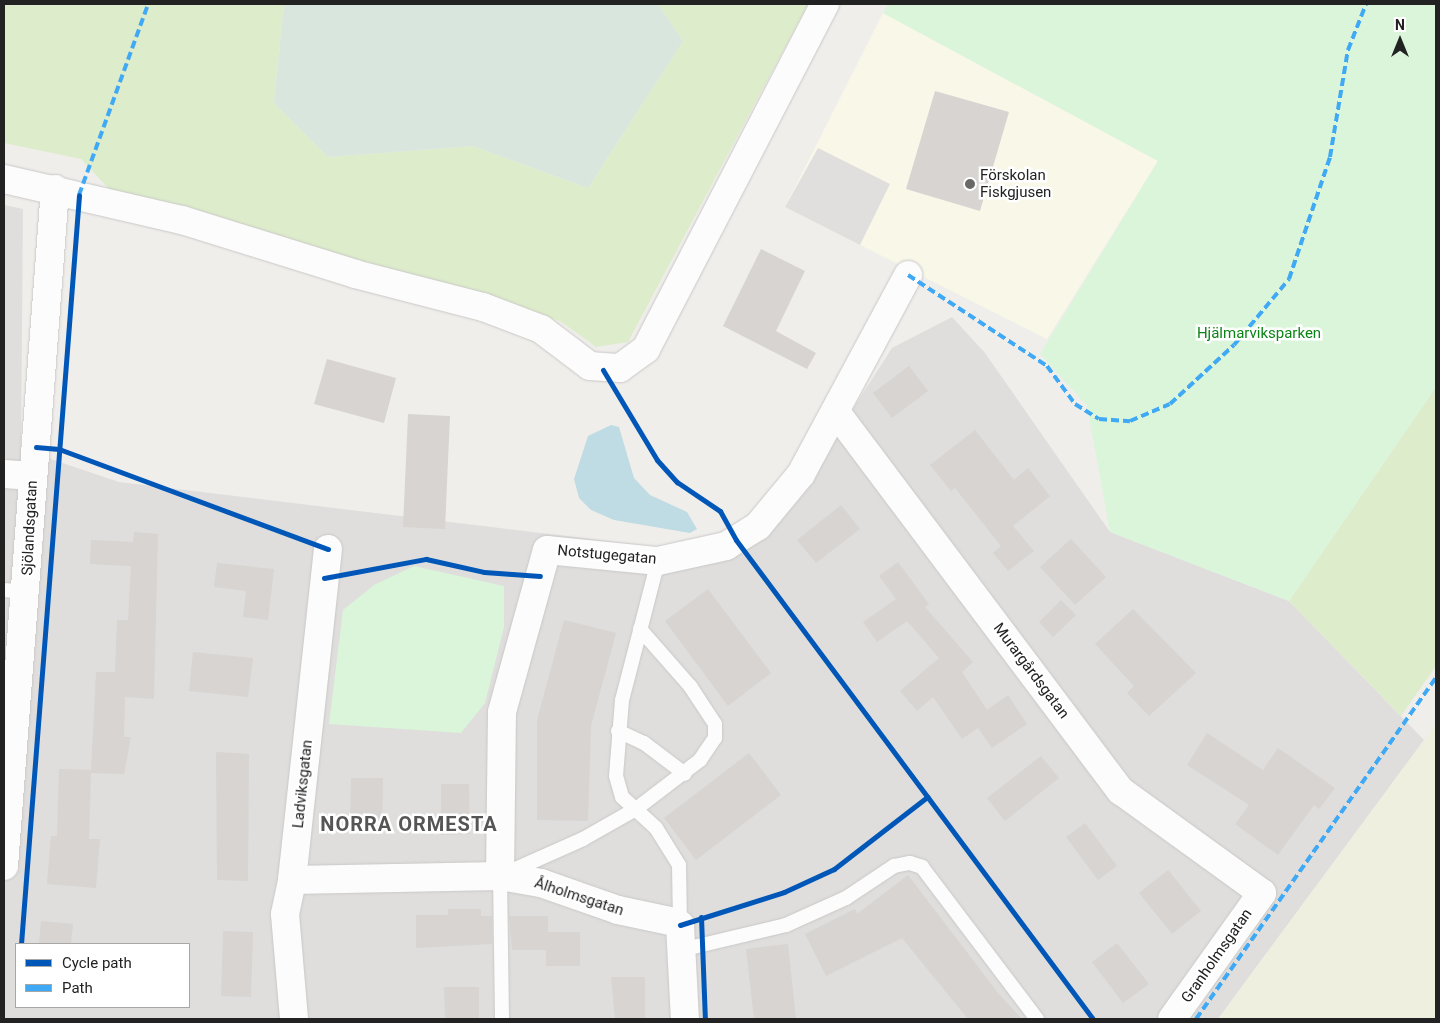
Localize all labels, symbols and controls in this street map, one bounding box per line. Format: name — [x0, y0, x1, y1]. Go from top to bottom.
north arrow — [1375, 15, 1425, 65]
text: N — [1395, 17, 1405, 33]
place label: Förskolan Fiskgjusen — [980, 166, 1051, 201]
marker: Förskolan Fiskgjusen — [964, 178, 976, 190]
park label: Hjälmarviksparken — [1197, 325, 1321, 343]
street label: Sjölandsgatan — [19, 480, 41, 576]
street label: Notstugegatan — [557, 542, 657, 568]
street label: Murargårdsgatan — [989, 620, 1073, 722]
street label: Ladviksgatan — [289, 739, 317, 829]
district label: NORRA ORMESTA — [319, 812, 499, 836]
street label: Ålholmsgatan — [532, 874, 626, 920]
street label: Granholmsgatan — [1178, 905, 1256, 1007]
legend — [15, 943, 190, 1008]
text: Cycle path — [62, 954, 132, 972]
text: Path — [62, 979, 93, 997]

